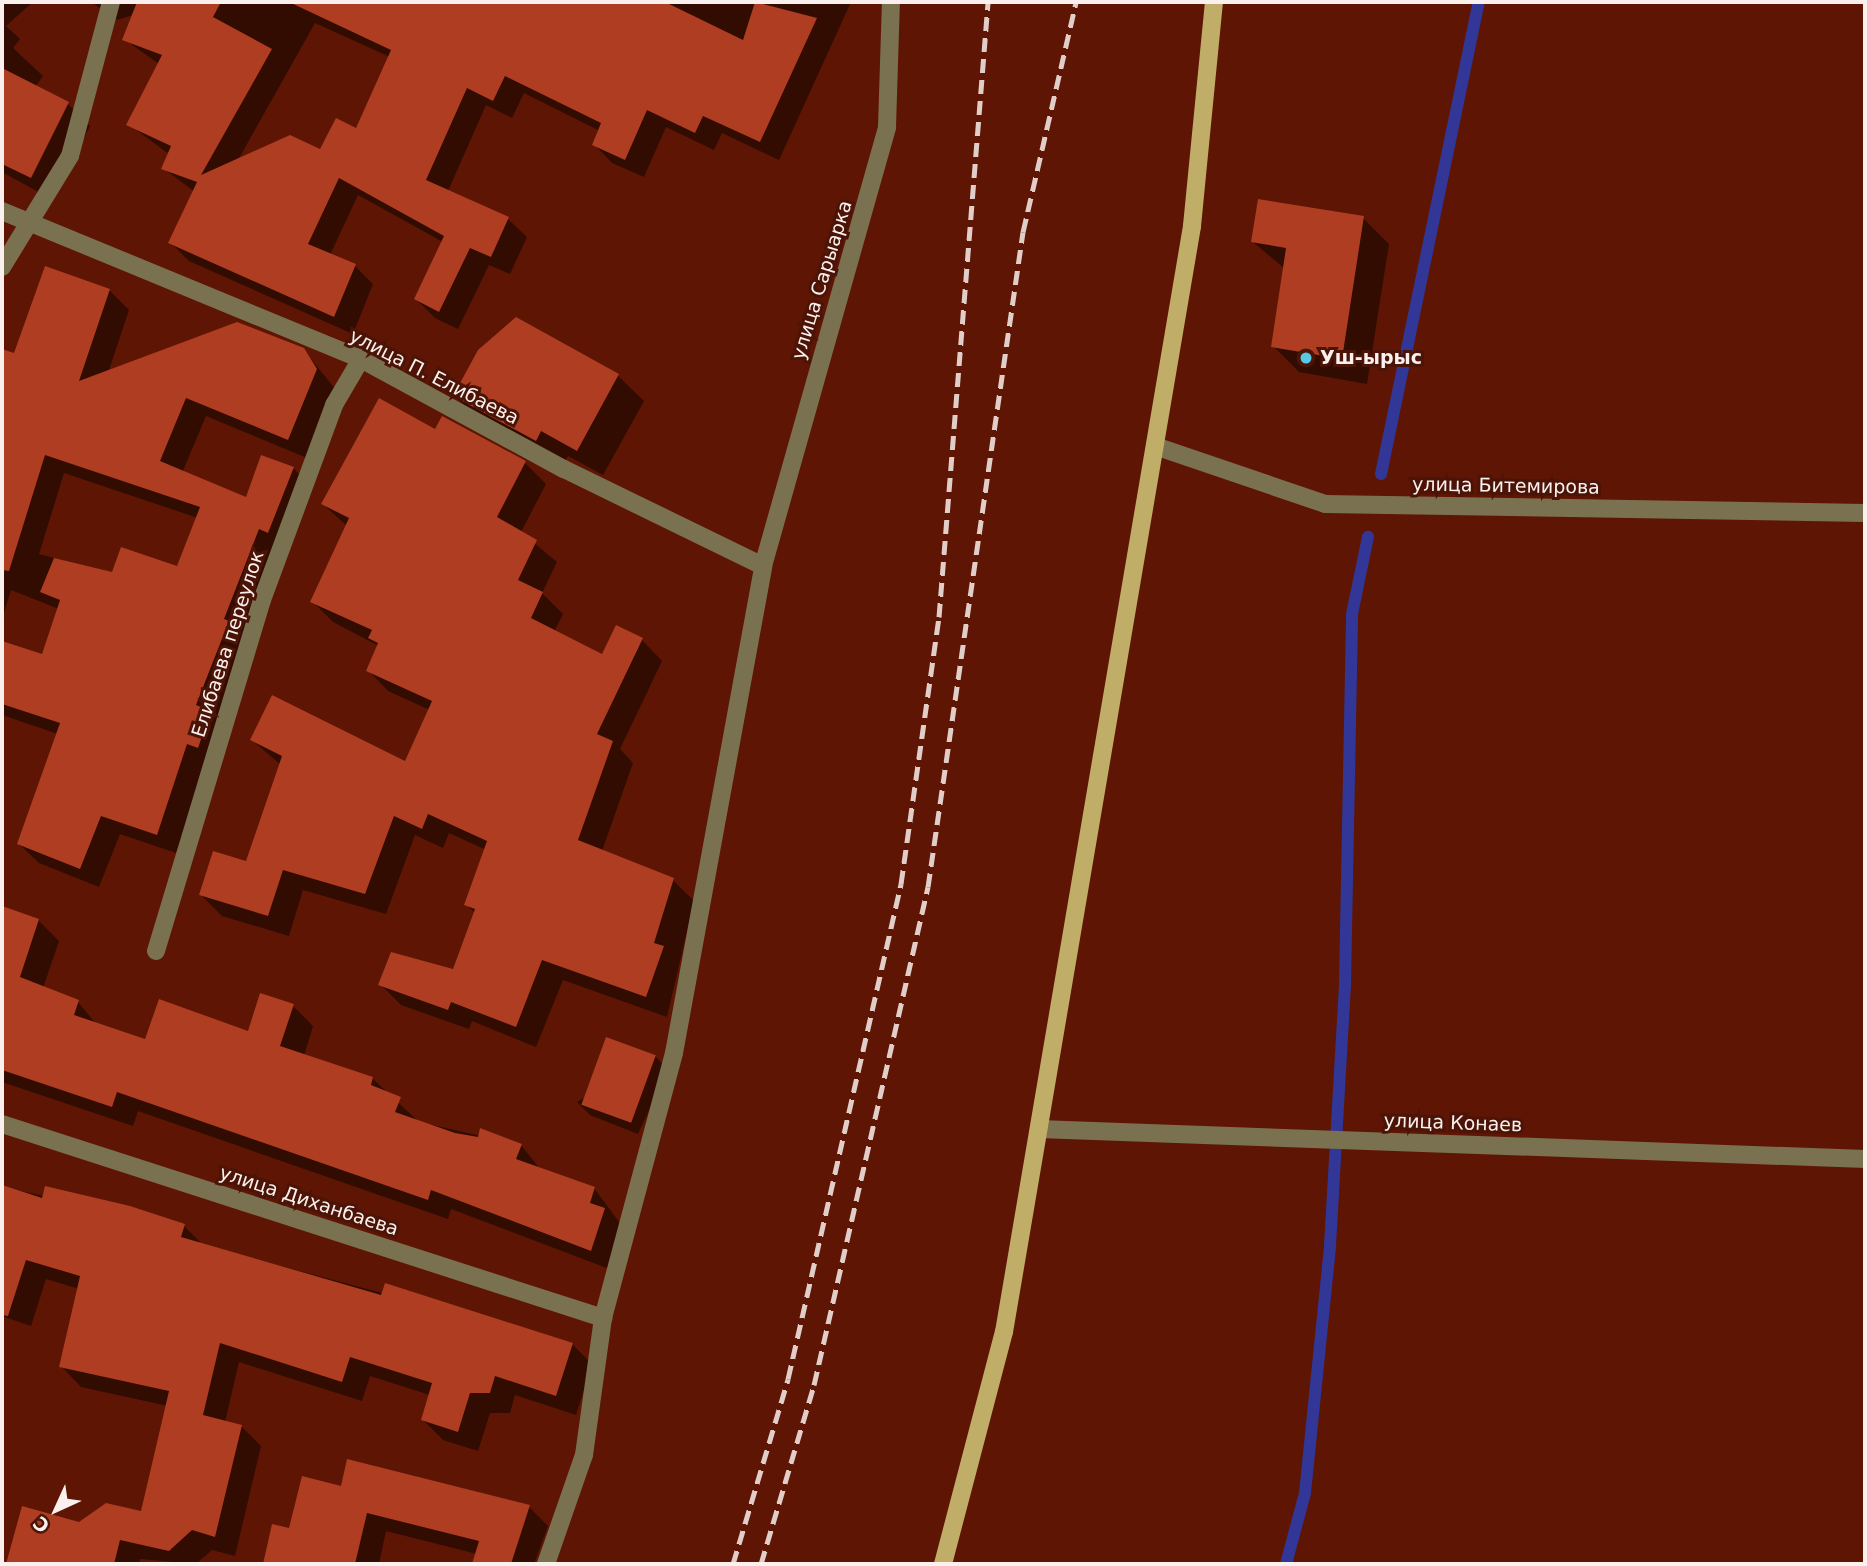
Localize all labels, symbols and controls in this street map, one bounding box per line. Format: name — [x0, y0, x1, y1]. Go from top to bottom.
street label: улица Сарыарка — [787, 198, 857, 362]
street label: улица П. Елибаева — [345, 324, 523, 430]
place label: Уш-ырыс — [1320, 347, 1422, 369]
marker: Уш-ырыс — [1298, 350, 1314, 366]
street label: улица Битемирова — [1412, 473, 1600, 499]
street label: Елибаева переулок — [187, 548, 269, 740]
street label: улица Конаев — [1383, 1109, 1523, 1137]
street label: улица Диханбаева — [217, 1161, 401, 1241]
north arrow — [21, 1475, 91, 1545]
text: С — [28, 1512, 54, 1538]

